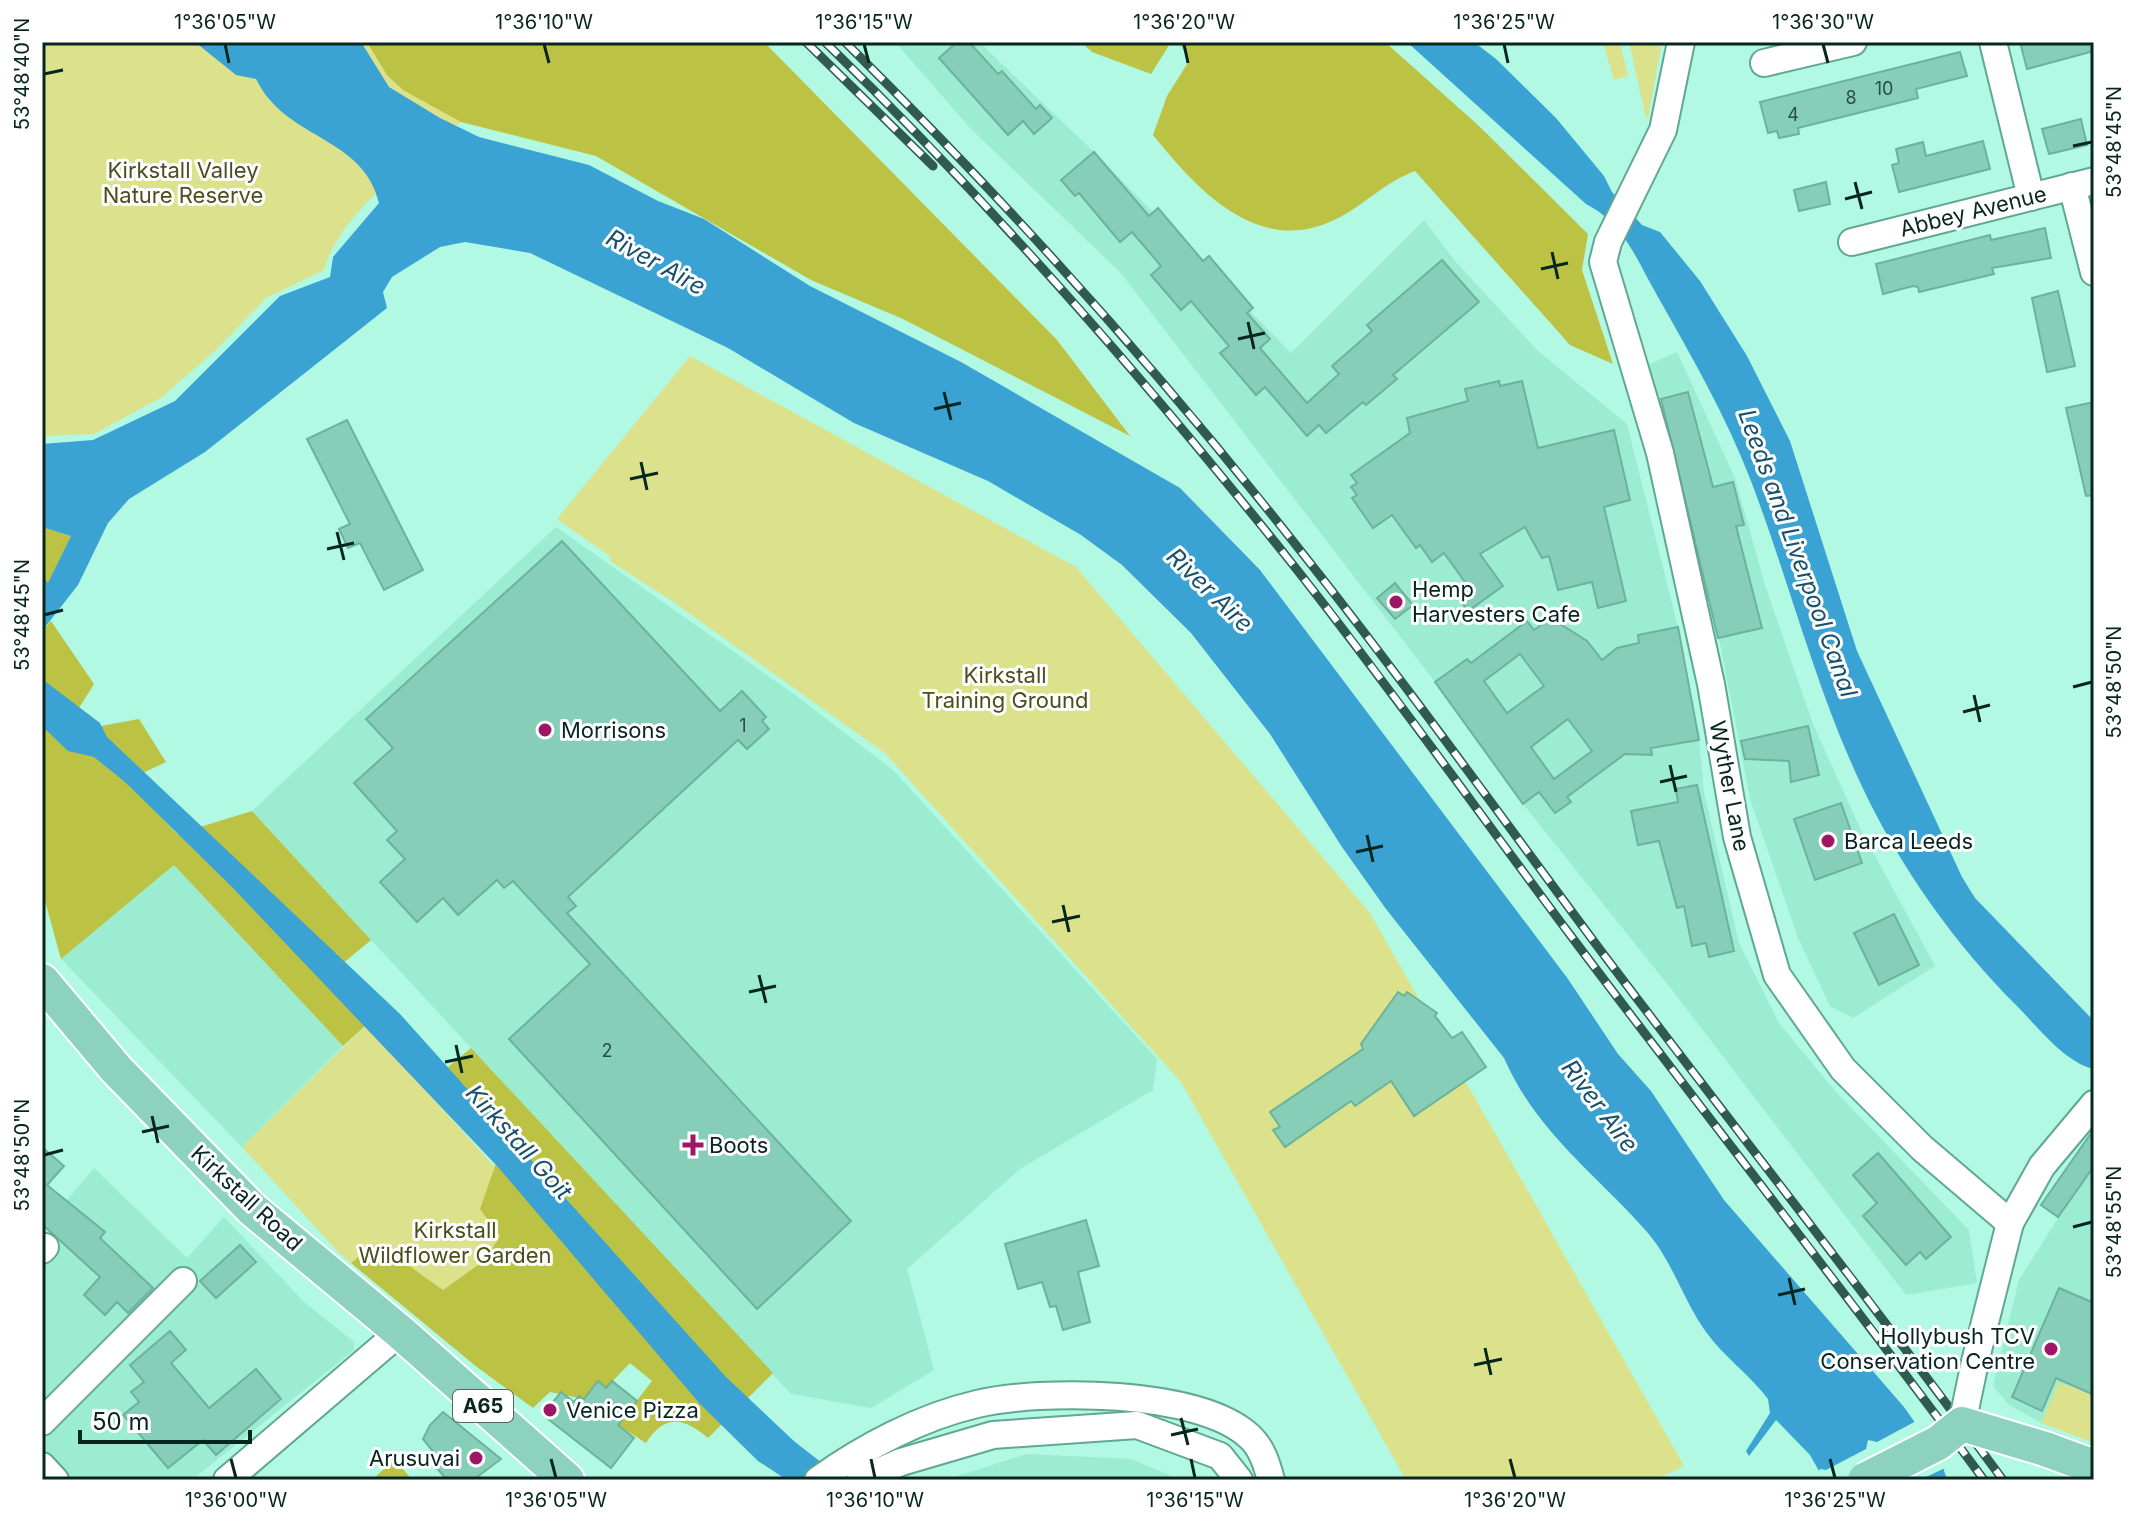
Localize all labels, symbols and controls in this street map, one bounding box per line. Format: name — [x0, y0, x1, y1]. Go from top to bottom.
text: 1°36'05"W — [174, 10, 276, 34]
text: 1°36'10"W — [495, 10, 593, 34]
text: 1°36'15"W — [815, 10, 913, 34]
text: 1°36'20"W — [1133, 10, 1235, 34]
text: 1°36'25"W — [1453, 10, 1555, 34]
text: 1°36'30"W — [1772, 10, 1874, 34]
text: 53°48'40"N — [10, 18, 34, 130]
house number: 10 — [1875, 78, 1893, 99]
text: 53°48'45"N — [2102, 86, 2126, 198]
house number: 8 — [1845, 87, 1857, 108]
house number: 4 — [1787, 104, 1799, 125]
park label: Kirkstall Valley Nature Reserve — [103, 157, 263, 208]
street label: Abbey Avenue — [1897, 180, 2049, 242]
water label: River Aire — [601, 223, 711, 301]
water label: Leeds and Liverpool Canal — [1732, 405, 1864, 701]
water label: River Aire — [1161, 542, 1259, 638]
text: 53°48'45"N — [10, 559, 34, 671]
place label: Hemp Harvesters Cafe — [1412, 576, 1580, 627]
marker: Hemp Harvesters Cafe — [1387, 593, 1405, 611]
text: 53°48'50"N — [2102, 626, 2126, 738]
park label: Kirkstall Training Ground — [922, 662, 1088, 713]
house number: 1 — [739, 715, 747, 736]
place label: Morrisons — [561, 717, 666, 743]
street label: Wyther Lane — [1705, 718, 1755, 854]
marker: Morrisons — [536, 721, 554, 739]
place label: Barca Leeds — [1844, 828, 1973, 854]
marker: Barca Leeds — [1819, 832, 1837, 850]
house number: 2 — [602, 1040, 612, 1061]
water label: River Aire — [1556, 1054, 1644, 1158]
water label: Kirkstall Goit — [460, 1079, 579, 1206]
text: 53°48'50"N — [10, 1099, 34, 1211]
place label: Boots — [709, 1132, 768, 1158]
marker: Boots — [684, 1136, 702, 1154]
street label: Kirkstall Road — [186, 1140, 308, 1256]
text: 53°48'55"N — [2102, 1166, 2126, 1278]
park label: Kirkstall Wildflower Garden — [359, 1217, 551, 1268]
place label: Hollybush TCV Conservation Centre — [1820, 1323, 2035, 1374]
marker: Hollybush TCV Conservation Centre — [2042, 1340, 2060, 1358]
road number: A65 — [453, 1390, 513, 1422]
scale bar — [80, 1394, 250, 1444]
place label: Venice Pizza — [566, 1397, 699, 1423]
marker: Venice Pizza — [541, 1401, 559, 1419]
text: 50 m — [92, 1407, 150, 1436]
place label: Arusuvai — [369, 1445, 460, 1471]
marker: Arusuvai — [467, 1449, 485, 1467]
text: 1°36'00"W — [185, 1488, 287, 1512]
text: 1°36'05"W — [505, 1488, 607, 1512]
text: 1°36'10"W — [826, 1488, 924, 1512]
text: 1°36'15"W — [1146, 1488, 1244, 1512]
text: 1°36'20"W — [1464, 1488, 1566, 1512]
text: 1°36'25"W — [1784, 1488, 1886, 1512]

